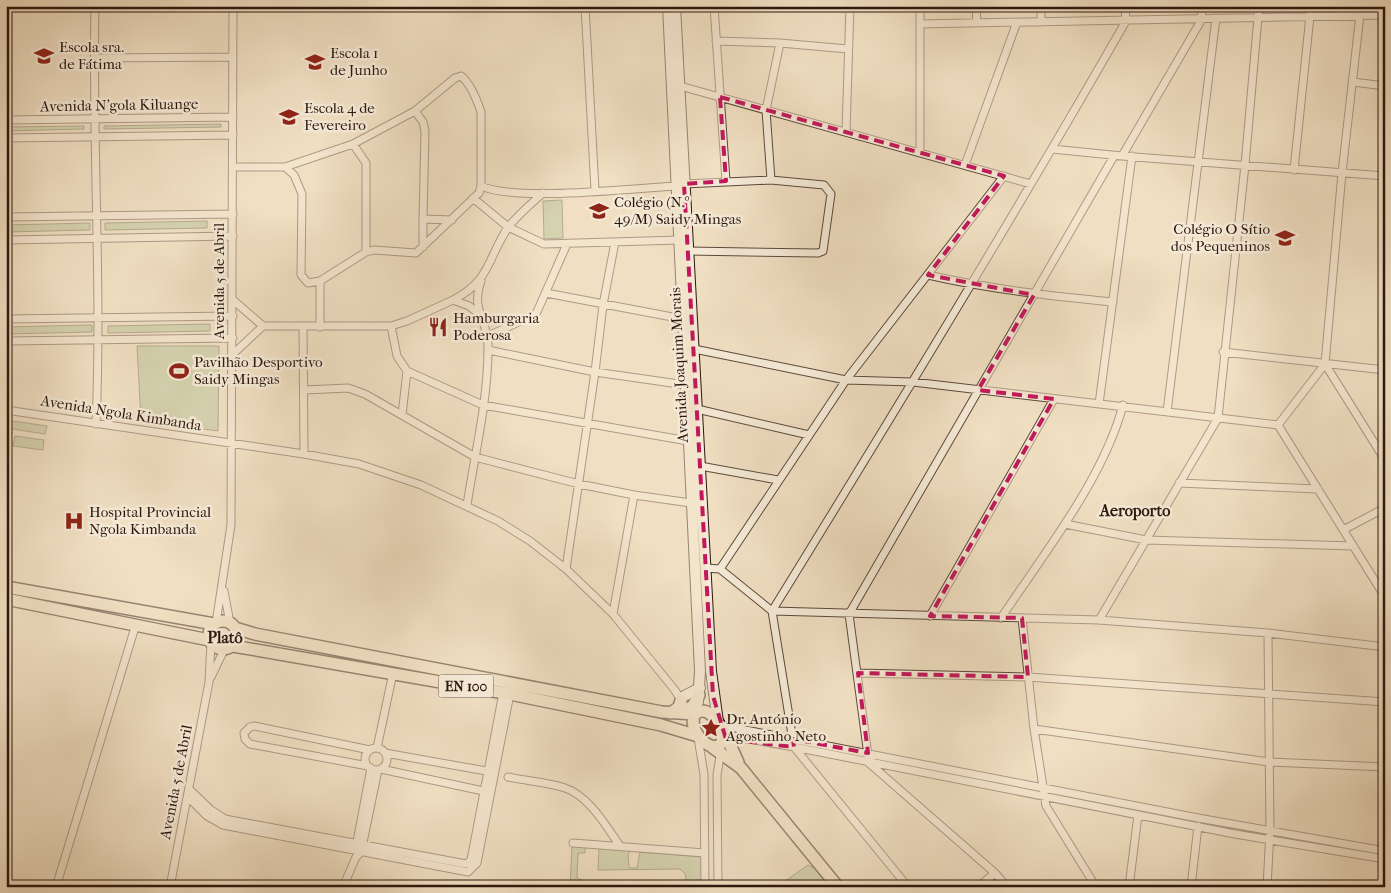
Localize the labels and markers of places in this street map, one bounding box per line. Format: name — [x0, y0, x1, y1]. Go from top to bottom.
place label: Escola sra. de Fátima — [59, 38, 124, 73]
place label: Escola 1 de Junho — [330, 44, 388, 79]
school or university icon: Escola sra. de Fátima — [33, 45, 55, 67]
school or university icon: Escola 1 de Junho — [304, 51, 326, 73]
place label: Escola 4 de Fevereiro — [304, 99, 375, 134]
school or university icon: Escola 4 de Fevereiro — [278, 106, 300, 128]
place label: Colégio (N.º 49/M) Saidy Mingas — [614, 193, 742, 228]
school or university icon: Colégio (N.º 49/M) Saidy Mingas — [588, 200, 610, 222]
place label: Colégio O Sítio dos Pequeninos — [1171, 220, 1270, 255]
school or university icon: Colégio O Sítio dos Pequeninos — [1274, 227, 1296, 249]
place label: Hamburgaria Poderosa — [453, 309, 541, 344]
restaurant icon: Hamburgaria Poderosa — [427, 316, 449, 338]
place label: Pavilhão Desportivo Saidy Mingas — [194, 353, 323, 388]
sports icon: Pavilhão Desportivo Saidy Mingas — [168, 360, 190, 382]
place label: Hospital Provincial Ngola Kimbanda — [89, 503, 211, 538]
hospital icon: Hospital Provincial Ngola Kimbanda — [63, 510, 85, 532]
place label: Dr. António Agostinho Neto — [725, 710, 826, 745]
place icon: Dr. António Agostinho Neto — [700, 717, 722, 739]

